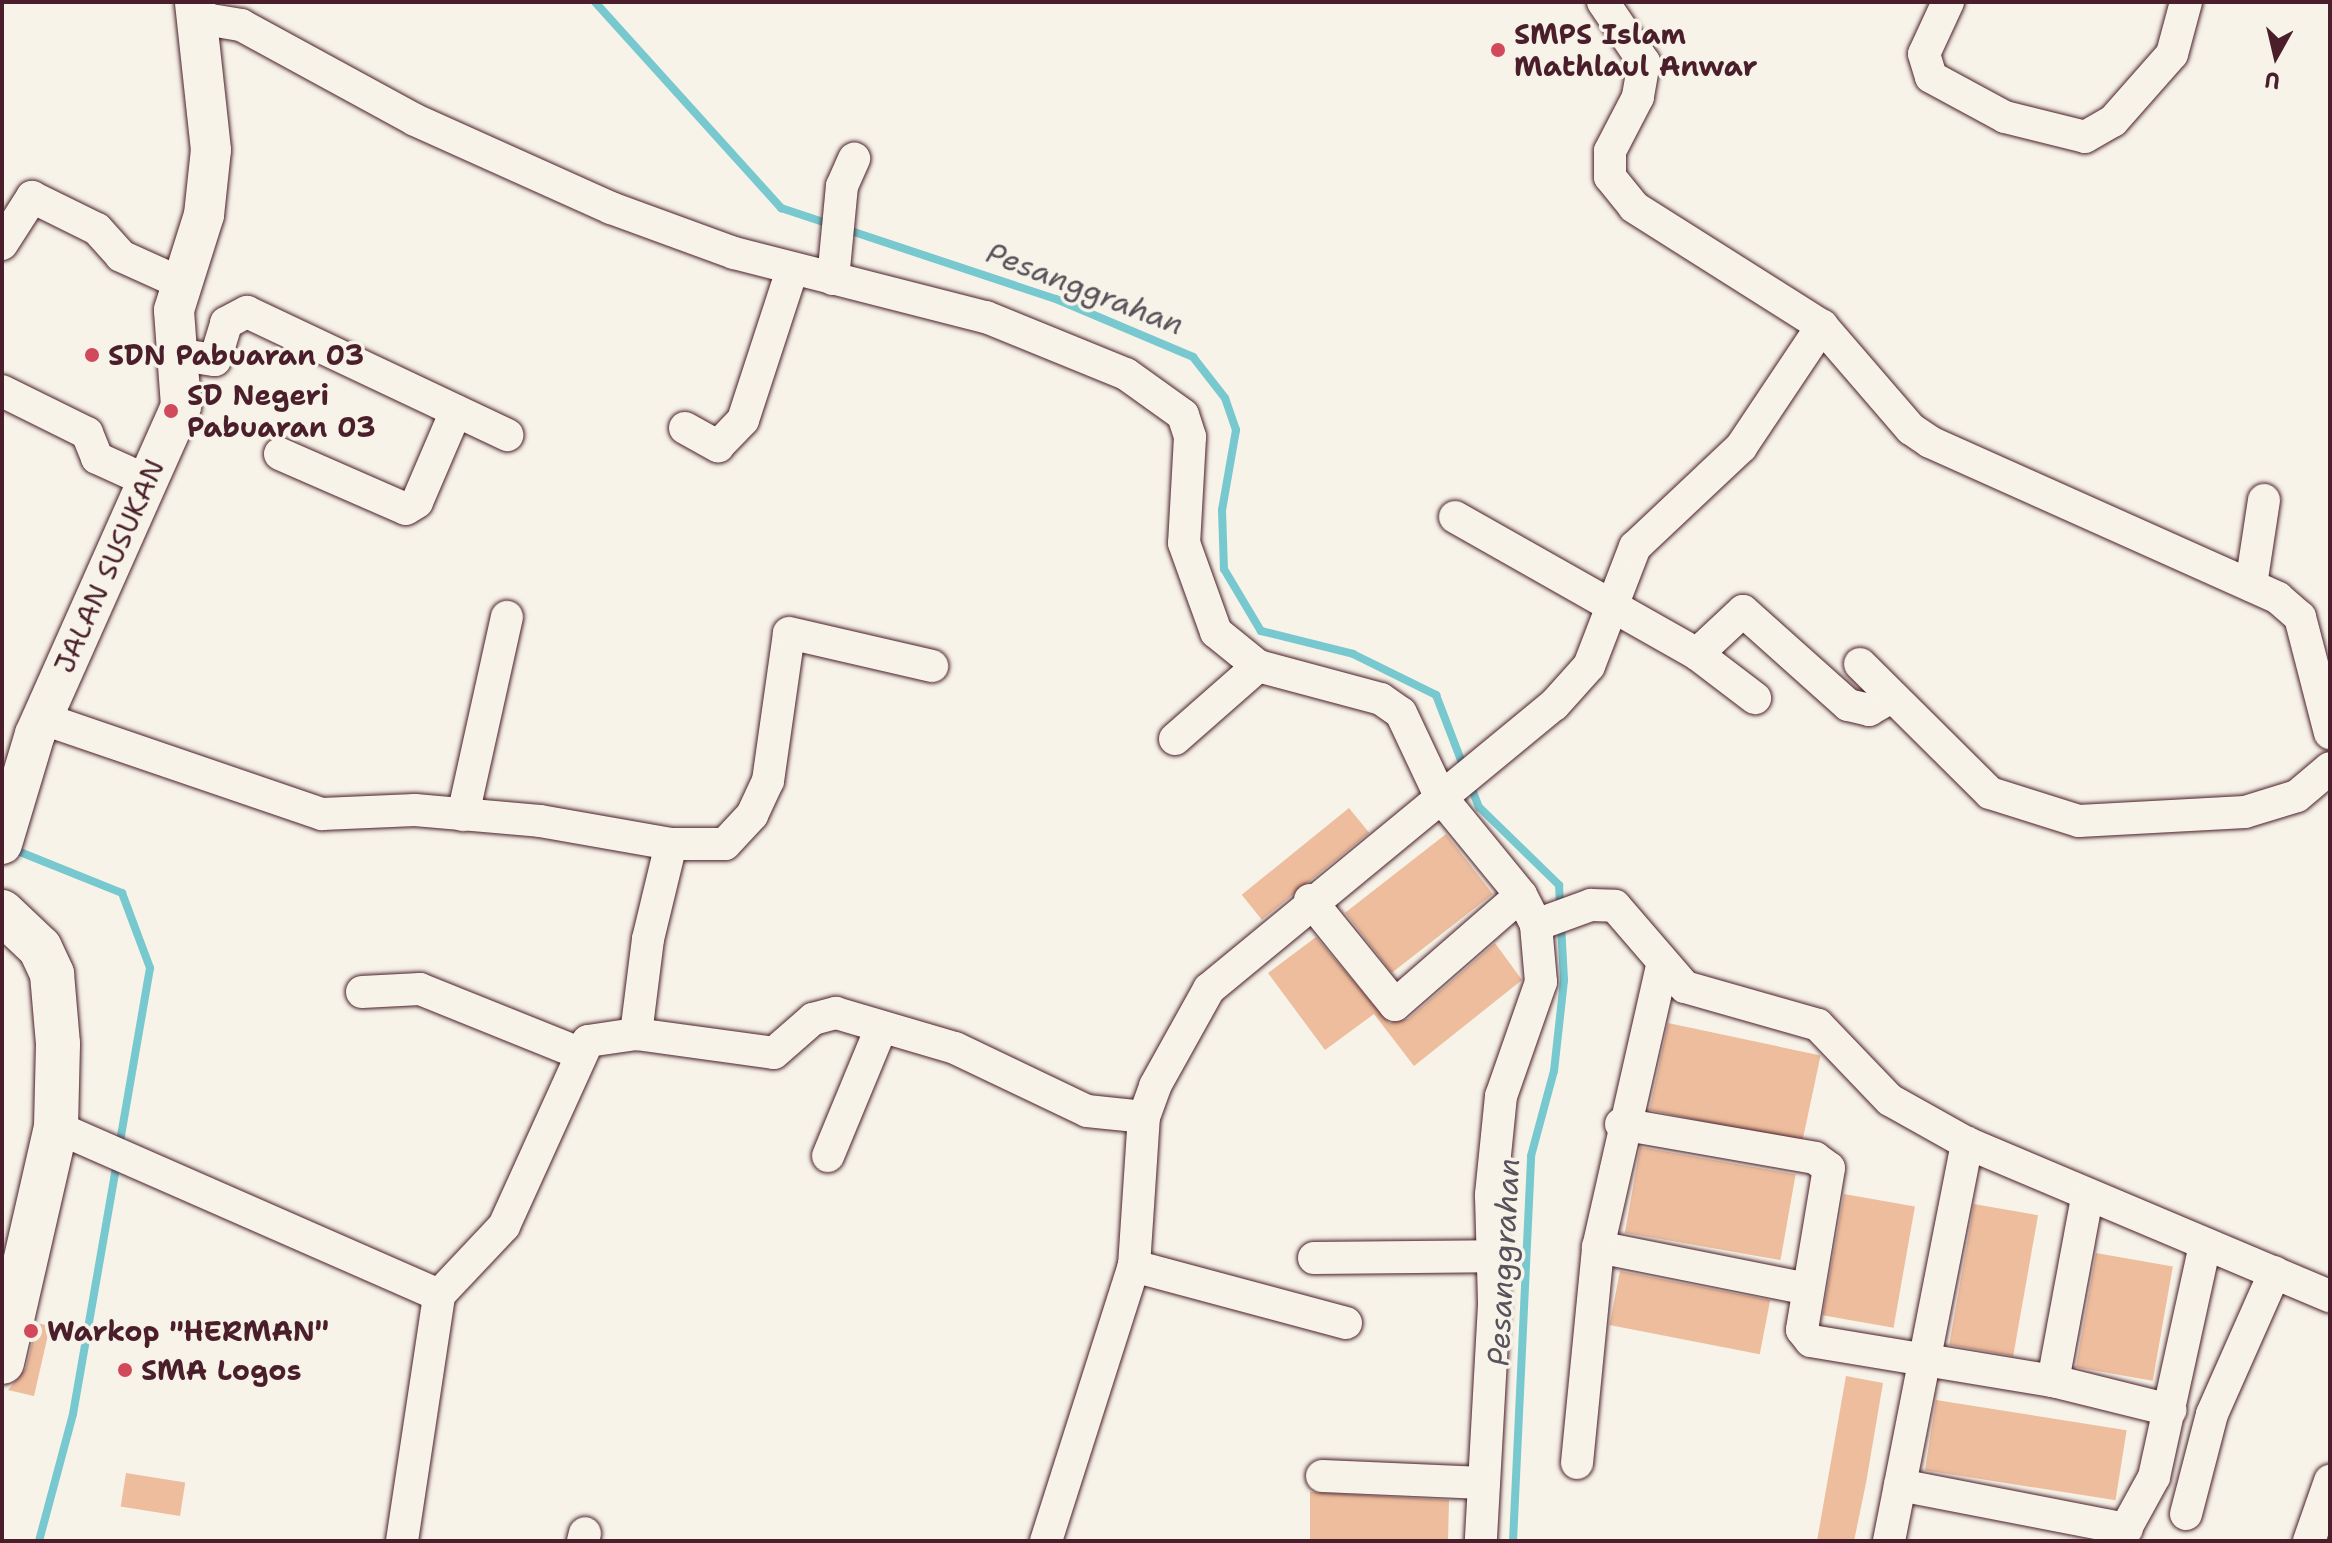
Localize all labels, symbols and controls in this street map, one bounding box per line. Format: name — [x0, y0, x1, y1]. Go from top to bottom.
north arrow — [2236, 16, 2316, 96]
place label: SMPS Islam Mathlaul Anwar — [1514, 17, 1758, 83]
marker: SMPS Islam Mathlaul Anwar — [1489, 41, 1507, 59]
text: U — [2263, 65, 2282, 96]
water label: Pesanggrahan — [981, 235, 1189, 343]
place label: SDN Pabuaran 03 — [108, 338, 364, 372]
marker: SDN Pabuaran 03 — [83, 346, 101, 364]
place label: SD Negeri Pabuaran 03 — [187, 378, 376, 444]
marker: SD Negeri Pabuaran 03 — [162, 402, 180, 420]
street label: JALAN SUSUKAN — [47, 454, 171, 678]
water label: Pesanggrahan — [1481, 1157, 1527, 1367]
place label: Warkop "HERMAN" — [47, 1314, 329, 1348]
marker: Warkop "HERMAN" — [22, 1322, 40, 1340]
place label: SMA Logos — [141, 1353, 301, 1387]
marker: SMA Logos — [116, 1361, 134, 1379]

